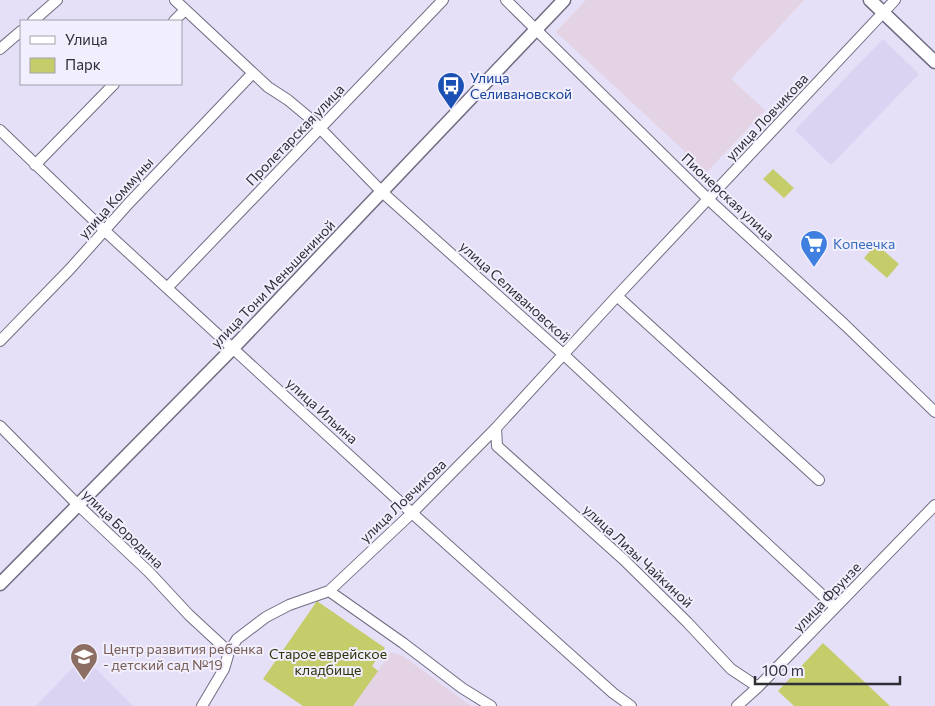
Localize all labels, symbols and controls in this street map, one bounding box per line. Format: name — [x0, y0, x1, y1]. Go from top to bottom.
legend — [20, 20, 182, 85]
text: Улица — [65, 30, 107, 48]
text: Парк — [65, 55, 101, 73]
place label: Улица Селивановской — [470, 69, 572, 102]
street label: улица Ловчикова — [722, 70, 811, 164]
bus stop icon: Улица Селивановской — [436, 71, 466, 110]
street label: Пролетарская улица — [242, 80, 347, 189]
street label: Пионерская улица — [679, 149, 778, 244]
street label: улица Коммуны — [75, 154, 157, 242]
street label: улица Тони Меньшениной — [207, 216, 338, 351]
supermarket icon: Копеечка — [799, 229, 829, 268]
place label: Копеечка — [833, 235, 895, 252]
street label: улица Селивановской — [457, 237, 574, 346]
street label: улица Ильина — [283, 374, 361, 447]
street label: улица Ловчикова — [356, 455, 449, 546]
street label: улица Бородина — [79, 486, 167, 572]
street label: улица Лизы Чайкиной — [580, 500, 697, 611]
street label: улица Фрунзе — [789, 558, 864, 635]
place label: Центр развития ребенка - детский сад №19 — [103, 640, 263, 673]
school or university icon: Центр развития ребенка - детский сад №19 — [69, 642, 99, 681]
park label: Старое еврейское кладбище — [269, 645, 387, 678]
scale bar — [755, 654, 900, 686]
text: 100 m — [762, 661, 804, 679]

